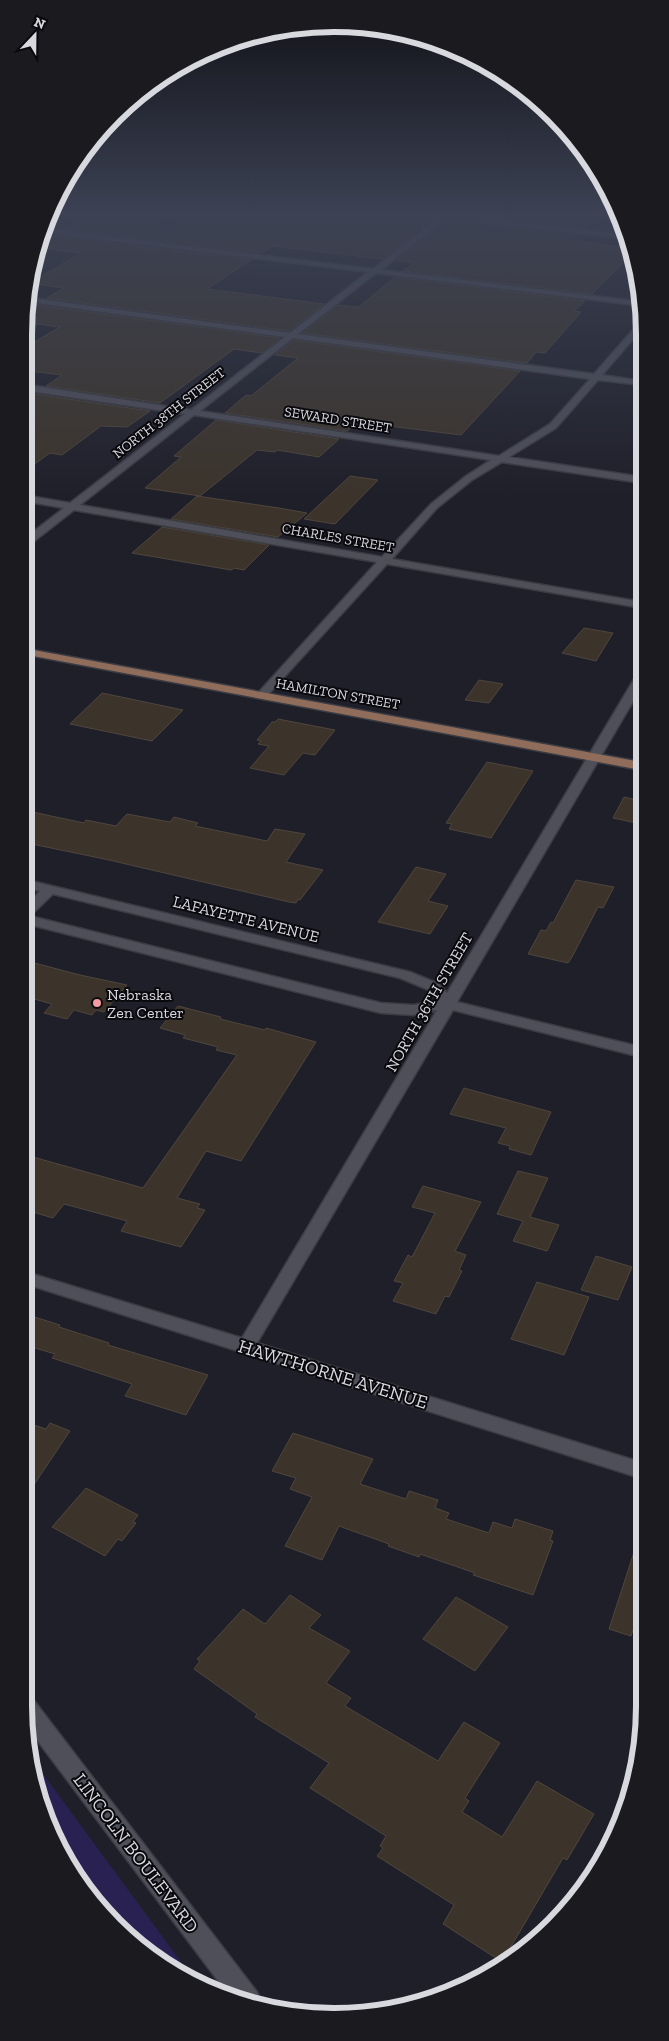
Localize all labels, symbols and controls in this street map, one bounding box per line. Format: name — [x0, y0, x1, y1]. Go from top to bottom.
north arrow — [10, 10, 60, 60]
text: N — [32, 14, 48, 33]
street label: NORTH 38TH STREET — [109, 364, 229, 462]
street label: SEWARD STREET — [283, 403, 393, 437]
street label: CHARLES STREET — [281, 520, 396, 556]
street label: HAMILTON STREET — [275, 675, 402, 713]
street label: LAFAYETTE AVENUE — [171, 892, 321, 946]
street label: NORTH 36TH STREET — [381, 929, 477, 1075]
place label: Nebraska Zen Center — [107, 985, 184, 1022]
marker: Nebraska Zen Center — [91, 997, 103, 1009]
street label: HAWTHORNE AVENUE — [236, 1334, 430, 1414]
street label: LINCOLN BOULEVARD — [69, 1769, 203, 1937]

